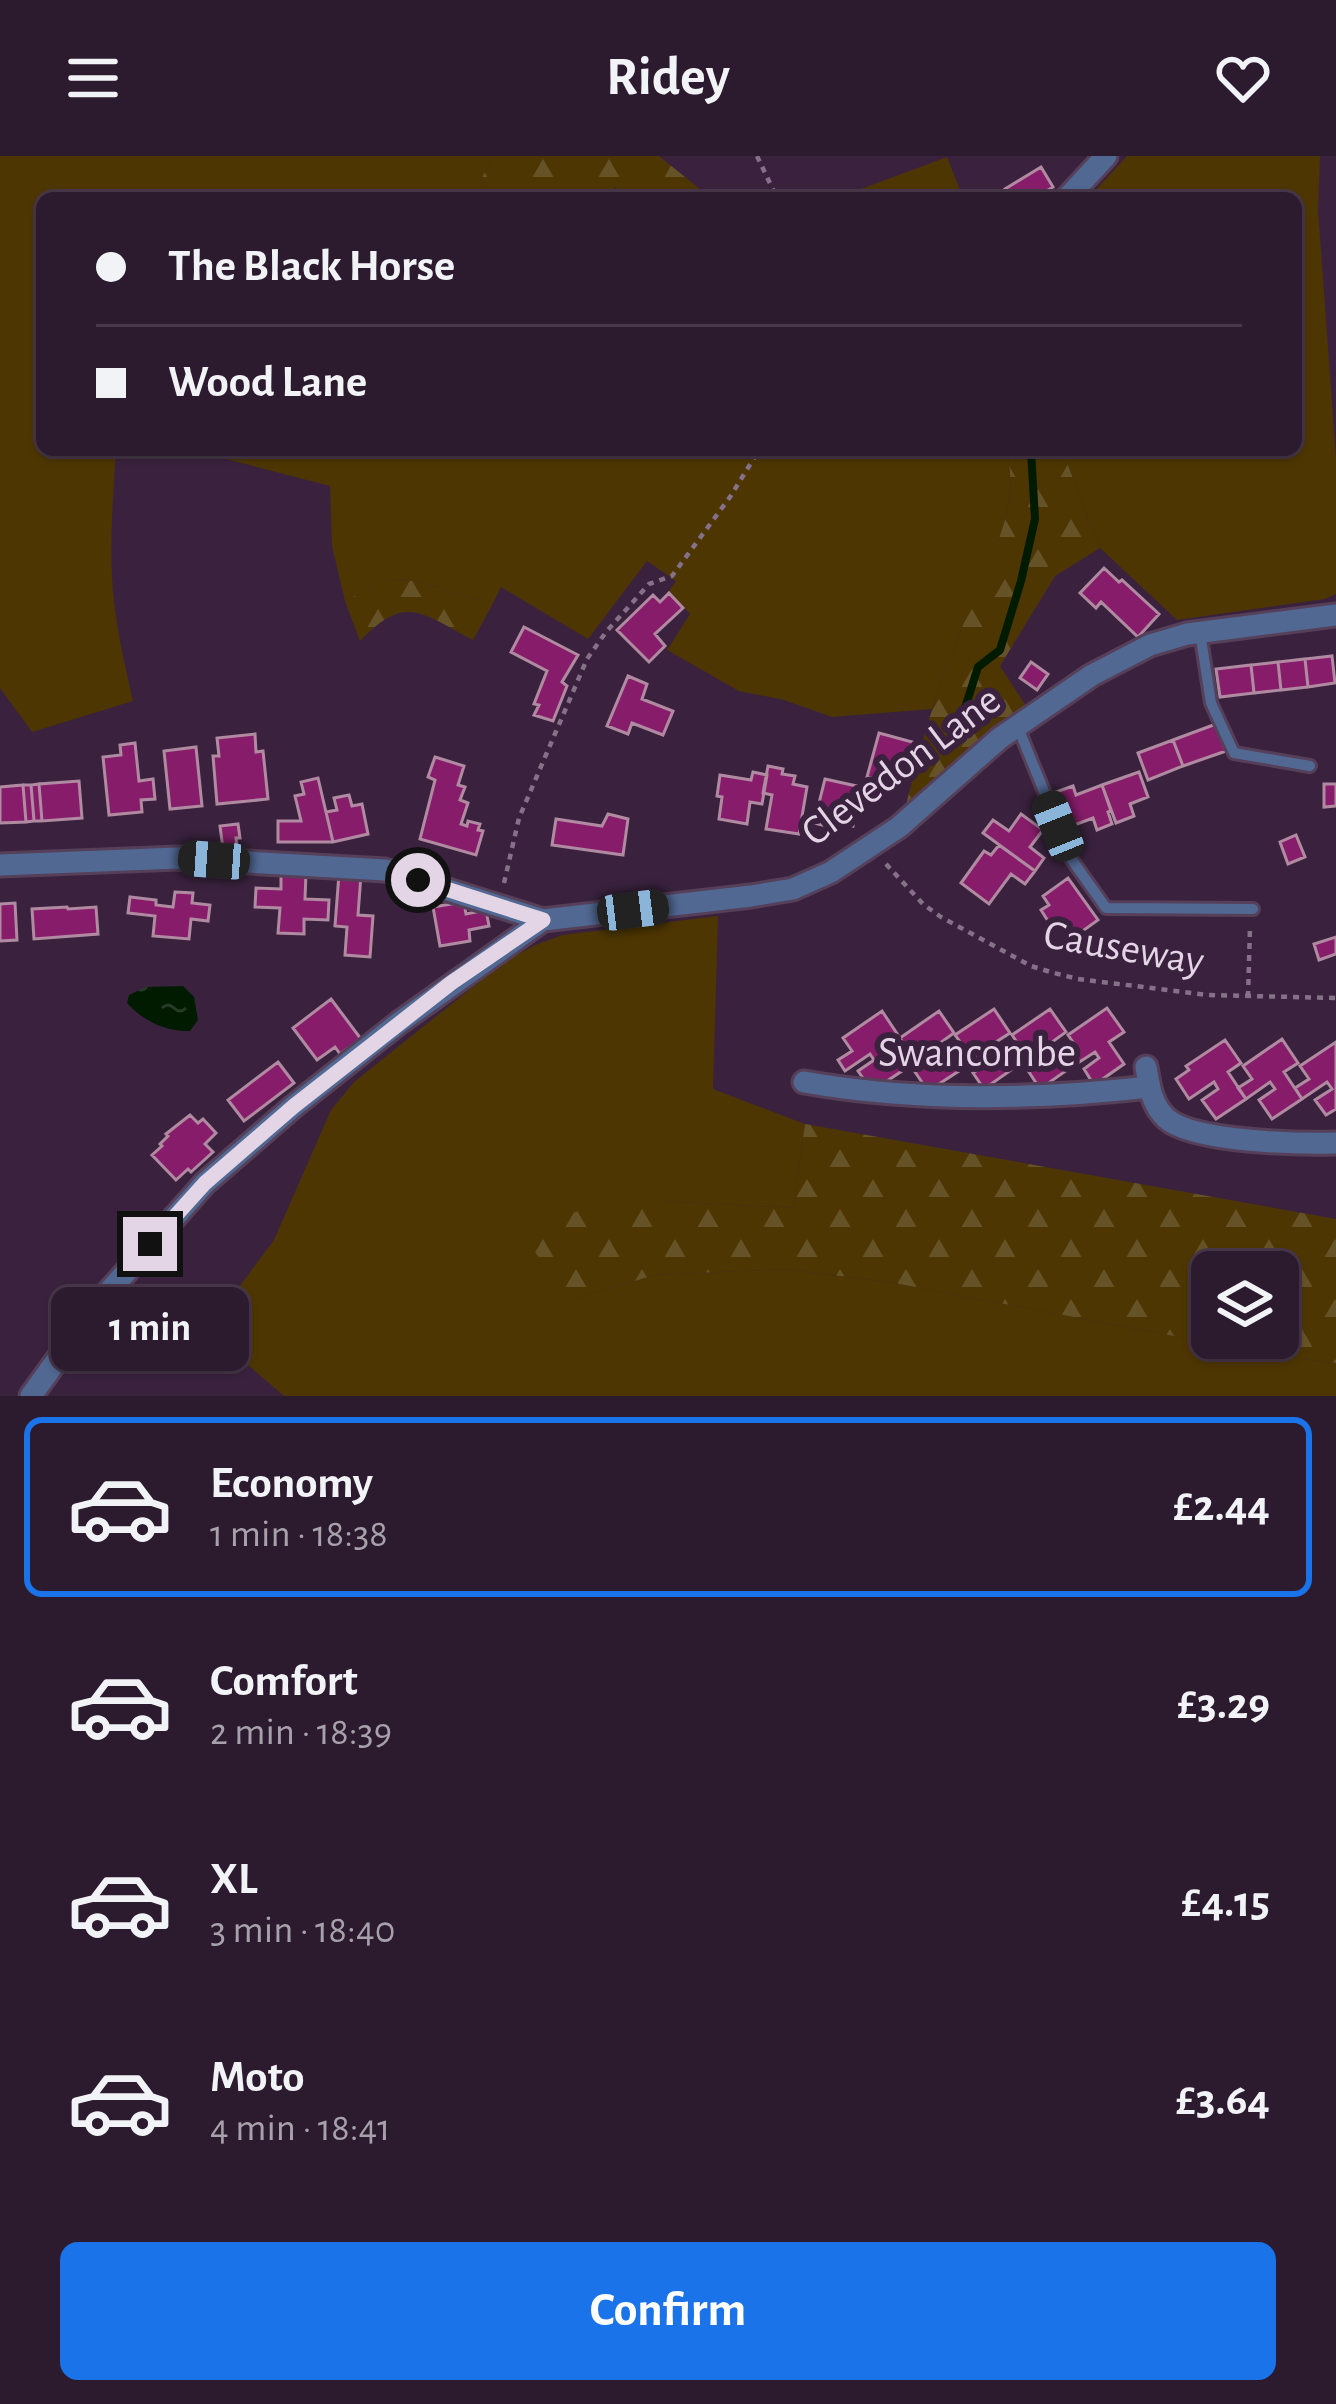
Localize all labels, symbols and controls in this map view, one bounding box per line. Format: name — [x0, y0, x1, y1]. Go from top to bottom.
icon: menu — [60, 45, 126, 111]
icon: heart — [1210, 45, 1276, 111]
text: Ridey — [606, 51, 730, 105]
text: The Black Horse — [168, 244, 455, 289]
text: Wood Lane — [168, 360, 367, 405]
street label: Clevedon Lane — [794, 678, 1008, 854]
car — [1028, 786, 1088, 866]
car — [177, 840, 251, 880]
route start — [391, 853, 445, 907]
car — [595, 888, 671, 932]
street label: Causeway — [1041, 913, 1207, 983]
street label: Swancombe — [878, 1032, 1076, 1074]
route end — [123, 1217, 177, 1271]
map controls — [1191, 1251, 1299, 1359]
button: layers — [1191, 1251, 1299, 1359]
callout: 1 min — [51, 1286, 249, 1370]
text: 1 min — [109, 1309, 191, 1348]
icon: car — [66, 1453, 174, 1561]
text: Economy — [210, 1461, 373, 1506]
text: £2.44 — [1173, 1484, 1270, 1529]
text: 1 min · 18:38 — [210, 1515, 388, 1554]
icon: car — [66, 1651, 174, 1759]
text: Comfort — [210, 1659, 358, 1704]
text: £3.29 — [1177, 1682, 1270, 1727]
text: 2 min · 18:39 — [210, 1713, 392, 1752]
icon: car — [66, 1849, 174, 1957]
text: XL — [210, 1857, 258, 1902]
text: £4.15 — [1181, 1880, 1270, 1925]
text: 3 min · 18:40 — [210, 1911, 395, 1950]
icon: car — [66, 2047, 174, 2155]
text: Moto — [210, 2055, 305, 2100]
text: £3.64 — [1176, 2078, 1270, 2123]
text: 4 min · 18:41 — [210, 2109, 391, 2148]
button: Confirm — [60, 2242, 1276, 2380]

